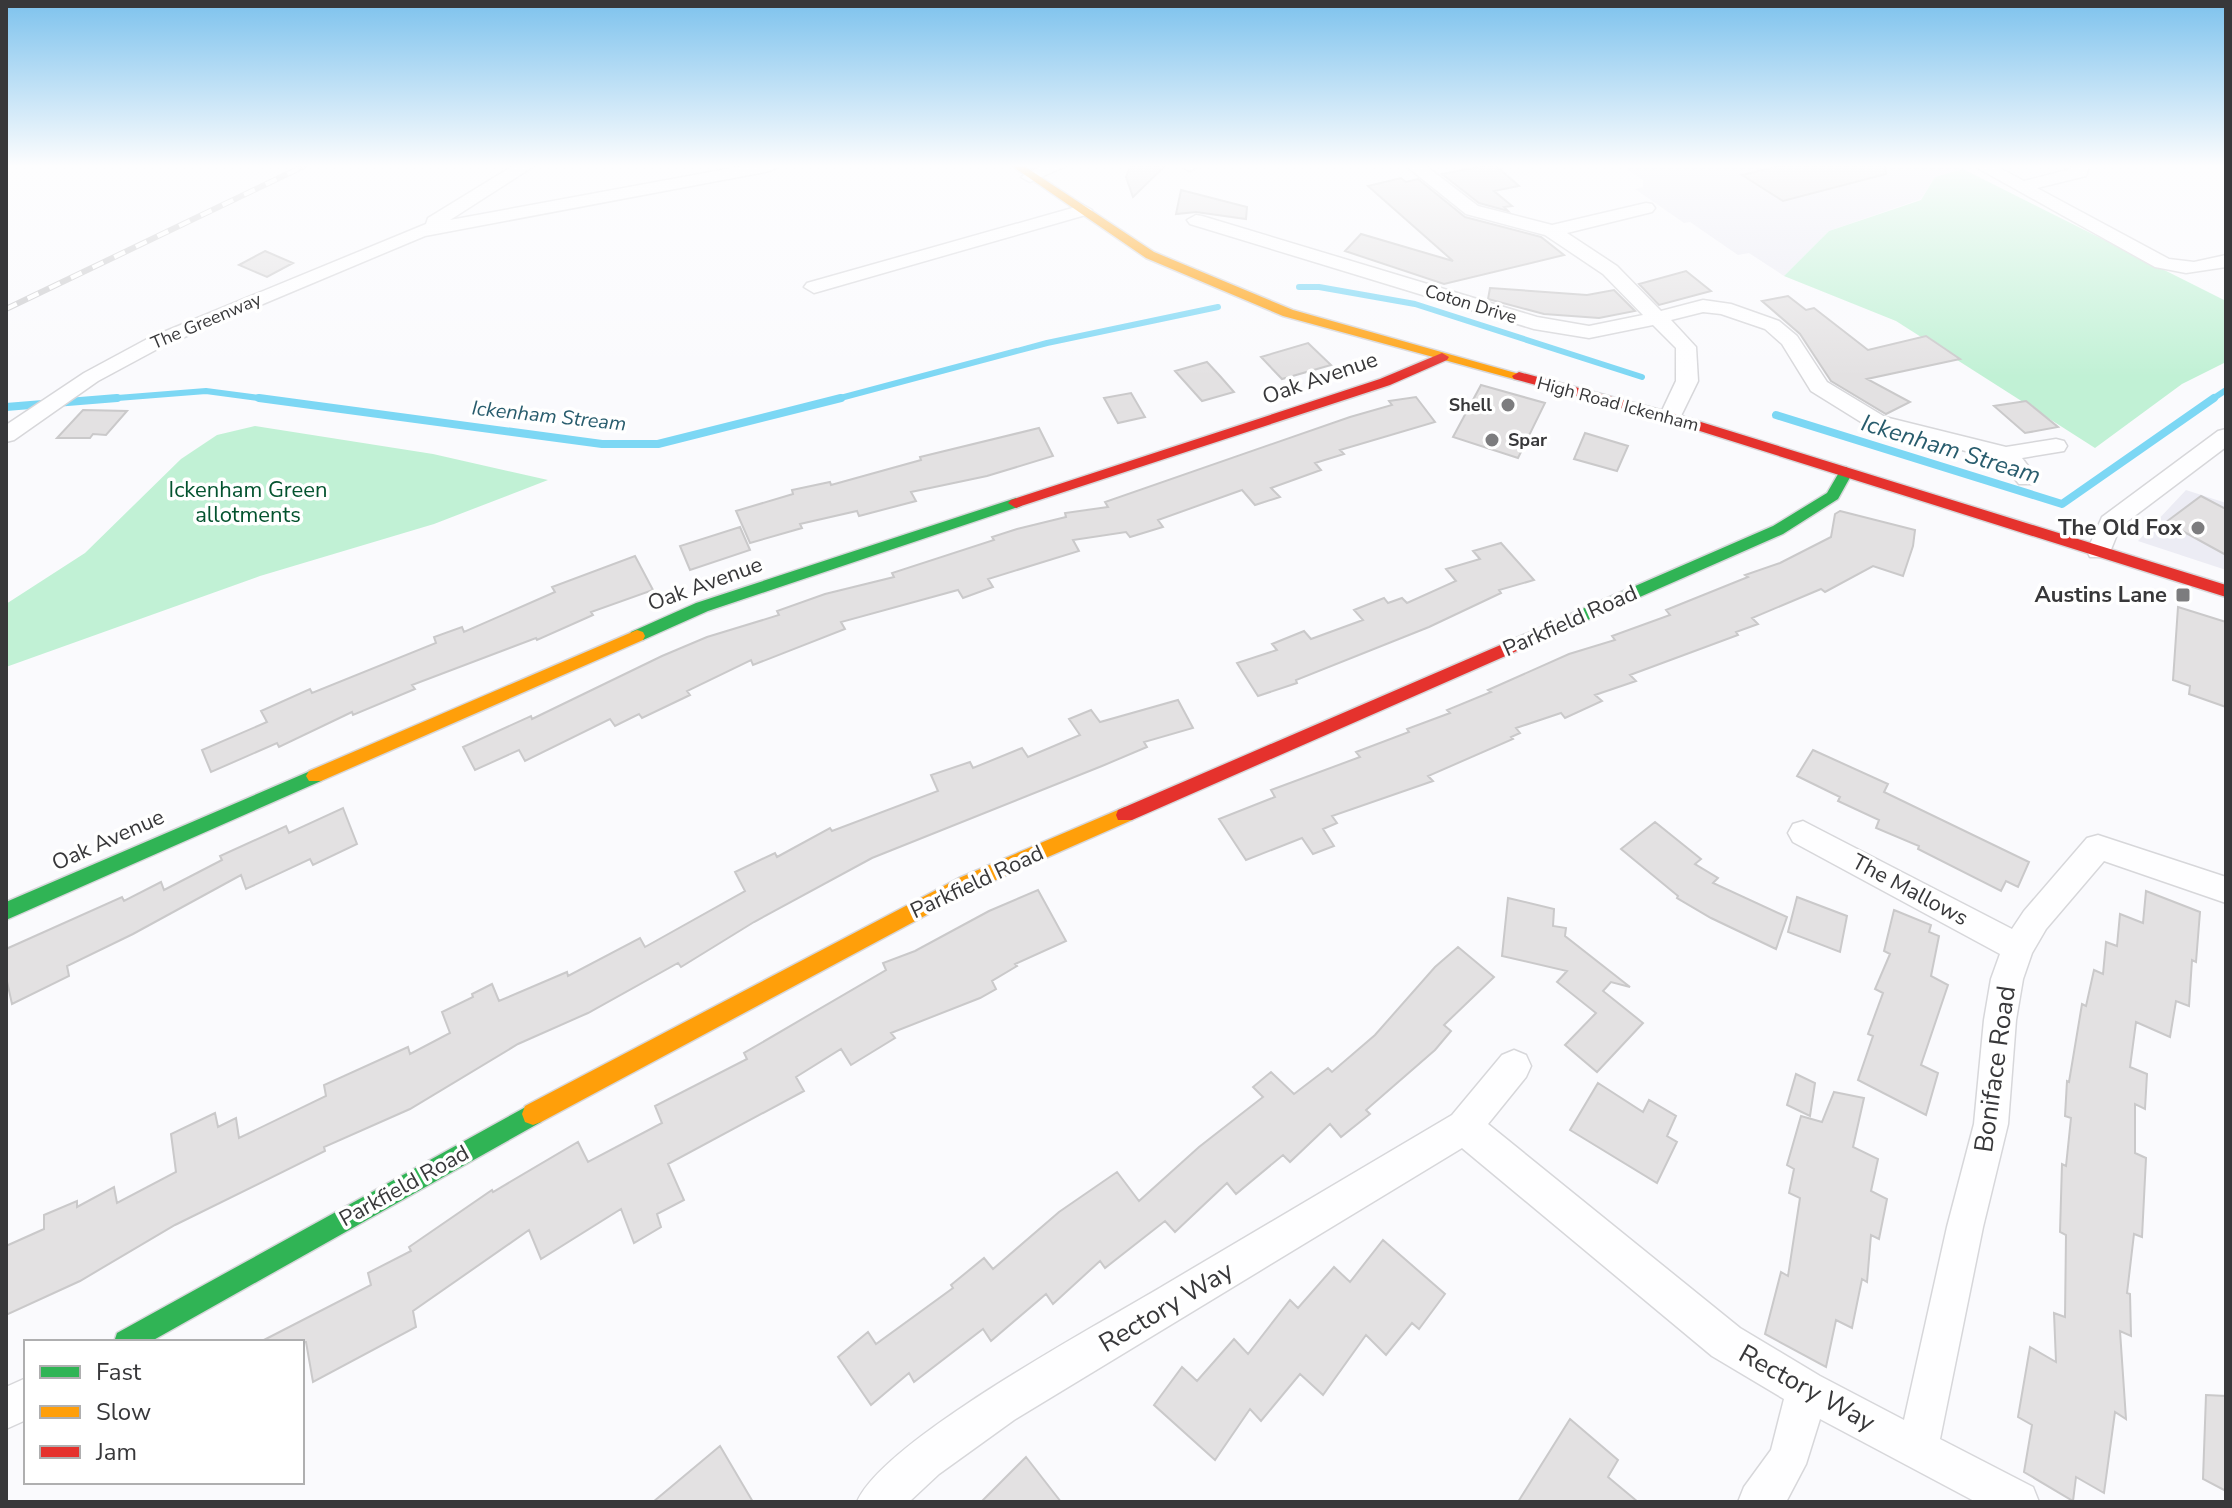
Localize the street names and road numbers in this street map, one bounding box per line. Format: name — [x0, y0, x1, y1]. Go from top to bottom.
street label: Coton Drive — [1422, 279, 1520, 329]
street label: The Greenway — [147, 287, 266, 355]
street label: Oak Avenue — [1258, 344, 1382, 412]
street label: High Road Ickenham — [1534, 371, 1702, 437]
street label: Oak Avenue — [643, 549, 767, 619]
street label: Parkfield Road — [1498, 578, 1642, 664]
street label: Oak Avenue — [47, 802, 169, 878]
street label: Parkfield Road — [905, 838, 1049, 926]
street label: The Mallows — [1847, 847, 1973, 933]
street label: Boniface Road — [1966, 983, 2024, 1155]
street label: Parkfield Road — [334, 1138, 474, 1234]
street label: Rectory Way — [1092, 1253, 1240, 1361]
street label: Rectory Way — [1733, 1336, 1882, 1440]

